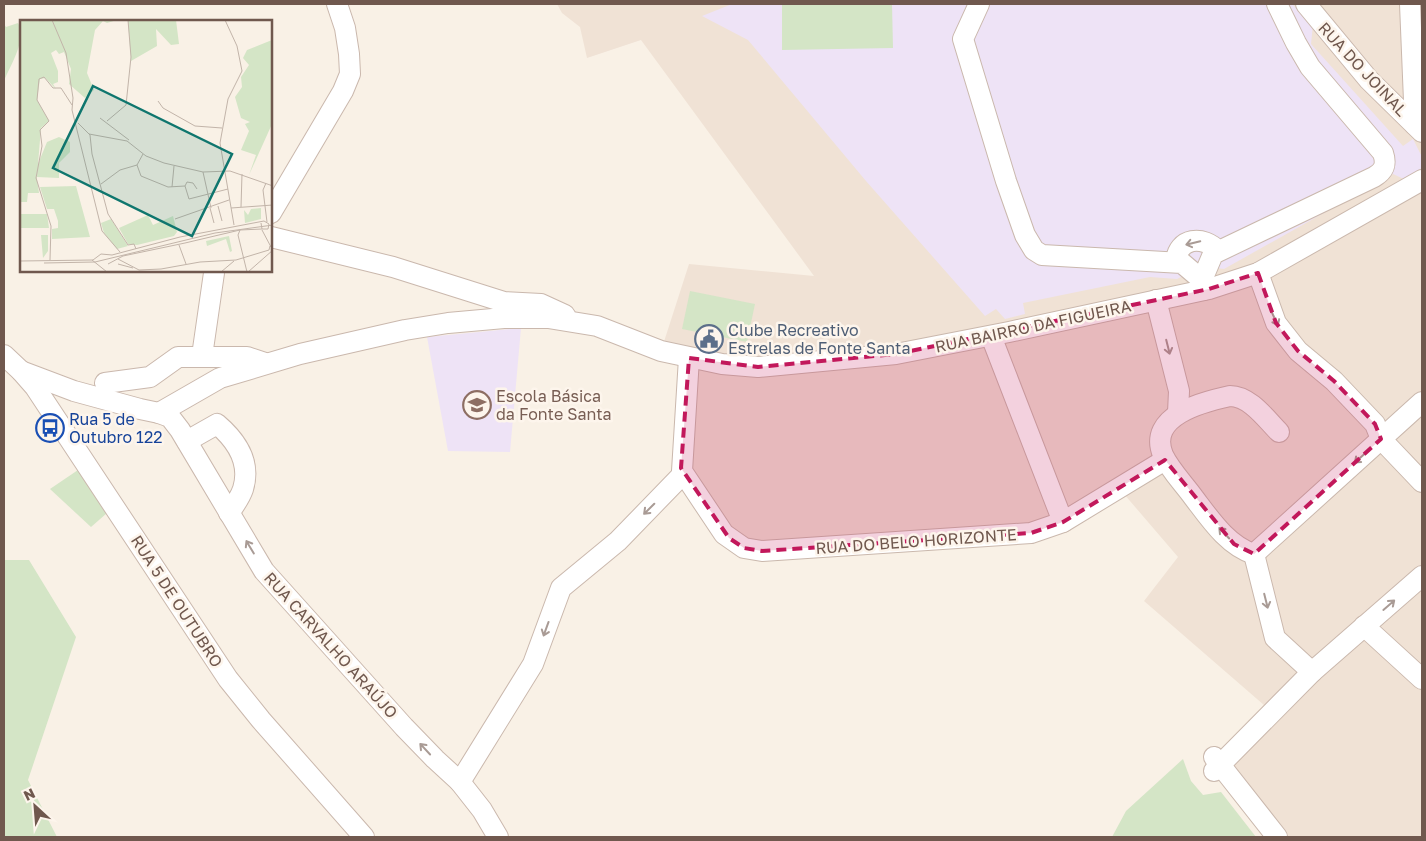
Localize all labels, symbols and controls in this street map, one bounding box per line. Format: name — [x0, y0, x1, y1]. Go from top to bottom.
street label: RUA DO JOINAL — [1314, 18, 1412, 120]
inset map — [20, 20, 272, 272]
one-way arrow — [1186, 239, 1202, 248]
street label: RUA BAIRRO DA FIGUEIRA — [933, 295, 1133, 357]
one-way arrow — [1271, 311, 1281, 326]
place label: Clube Recreativo Estrelas de Fonte Santa — [728, 320, 910, 358]
public building icon: Clube Recreativo Estrelas de Fonte Santa — [694, 324, 724, 354]
one-way arrow — [1164, 339, 1173, 355]
place label: Escola Básica da Fonte Santa — [496, 386, 612, 424]
school or university icon: Escola Básica da Fonte Santa — [462, 390, 492, 420]
place label: Rua 5 de Outubro 122 — [69, 409, 162, 447]
bus stop icon: Rua 5 de Outubro 122 — [35, 413, 65, 443]
one-way arrow — [1353, 452, 1366, 464]
one-way arrow — [644, 502, 656, 514]
street label: RUA DO BELO HORIZONTE — [815, 524, 1017, 558]
one-way arrow — [1218, 527, 1230, 539]
street label: RUA 5 DE OUTUBRO — [127, 531, 227, 671]
one-way arrow — [245, 540, 255, 554]
street label: RUA CARVALHO ARAÚJO — [260, 568, 402, 722]
one-way arrow — [1262, 592, 1271, 608]
one-way arrow — [1382, 599, 1395, 611]
one-way arrow — [541, 621, 550, 636]
one-way arrow — [419, 743, 431, 755]
north arrow — [10, 781, 60, 831]
text: N — [21, 784, 38, 804]

